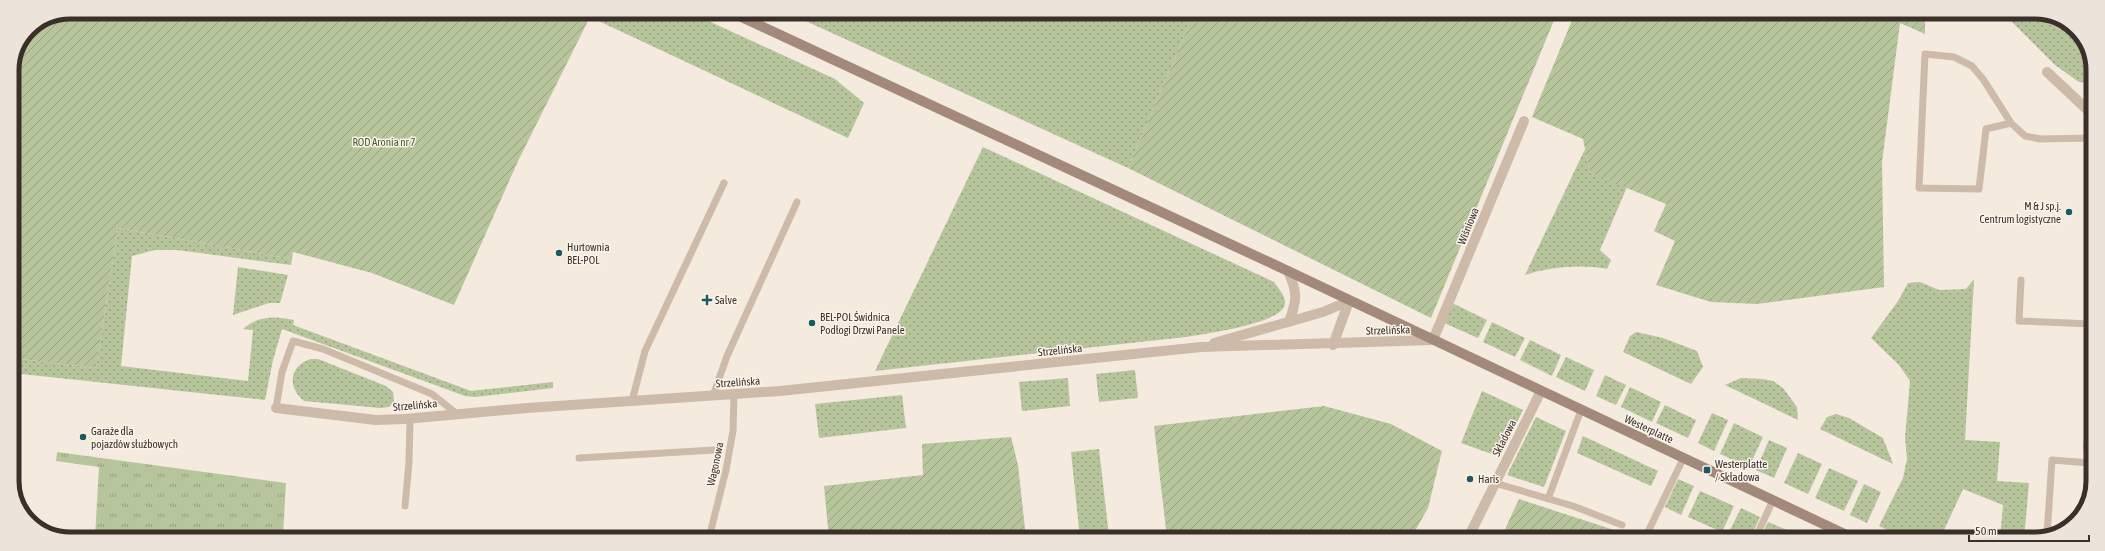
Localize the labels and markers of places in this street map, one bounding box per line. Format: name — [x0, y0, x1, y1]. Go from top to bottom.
place label: M & J sp.j. Centrum logistyczne — [1980, 200, 2061, 225]
marker: M & J sp.j. Centrum logistyczne — [2064, 207, 2074, 217]
place label: Hurtownia BEL-POL — [567, 241, 610, 266]
marker: Hurtownia BEL-POL — [554, 248, 564, 258]
place label: Salve — [715, 294, 737, 306]
marker: Salve — [702, 295, 712, 305]
place label: BEL-POL Świdnica Podłogi Drzwi Panele — [820, 311, 905, 336]
marker: BEL-POL Świdnica Podłogi Drzwi Panele — [807, 318, 817, 328]
place label: Garaże dla pojazdów służbowych — [91, 425, 178, 450]
marker: Garaże dla pojazdów służbowych — [78, 432, 88, 442]
place label: Westerplatte / Składowa — [1715, 458, 1767, 483]
marker: Westerplatte / Składowa — [1702, 465, 1712, 475]
place label: Haris — [1478, 473, 1499, 485]
marker: Haris — [1465, 474, 1475, 484]

